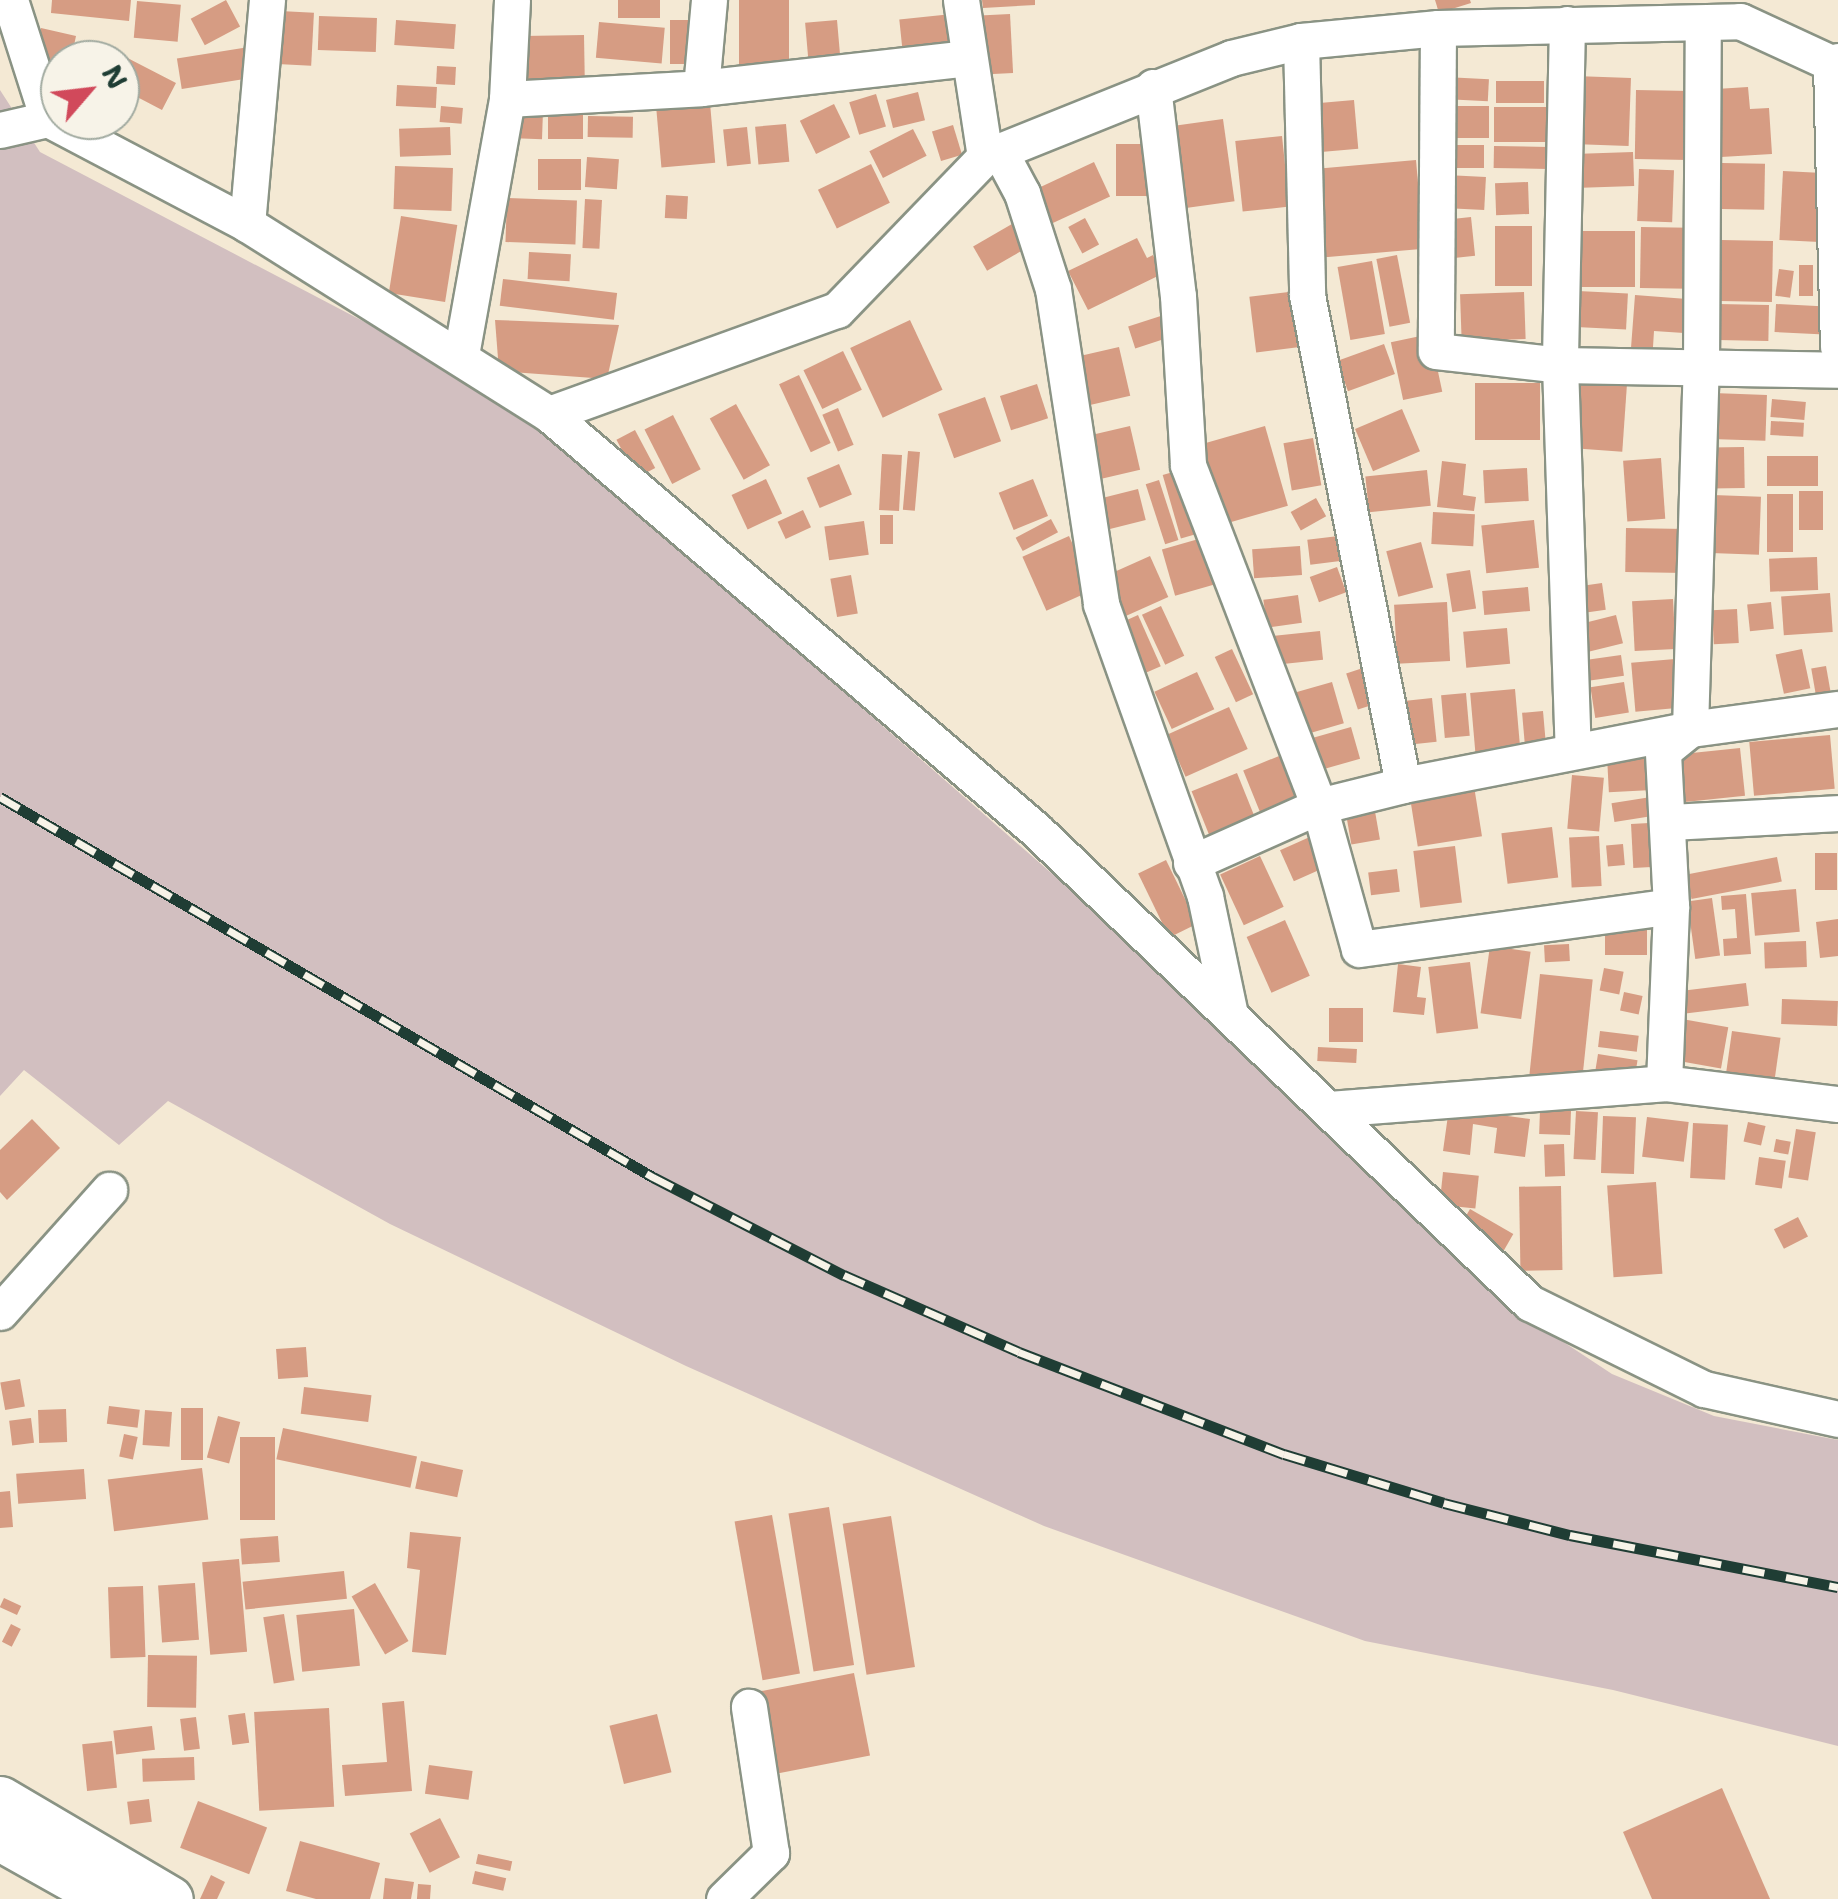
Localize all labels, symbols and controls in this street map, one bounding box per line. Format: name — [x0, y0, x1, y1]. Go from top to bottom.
north arrow — [40, 40, 140, 140]
text: N — [93, 58, 137, 96]

